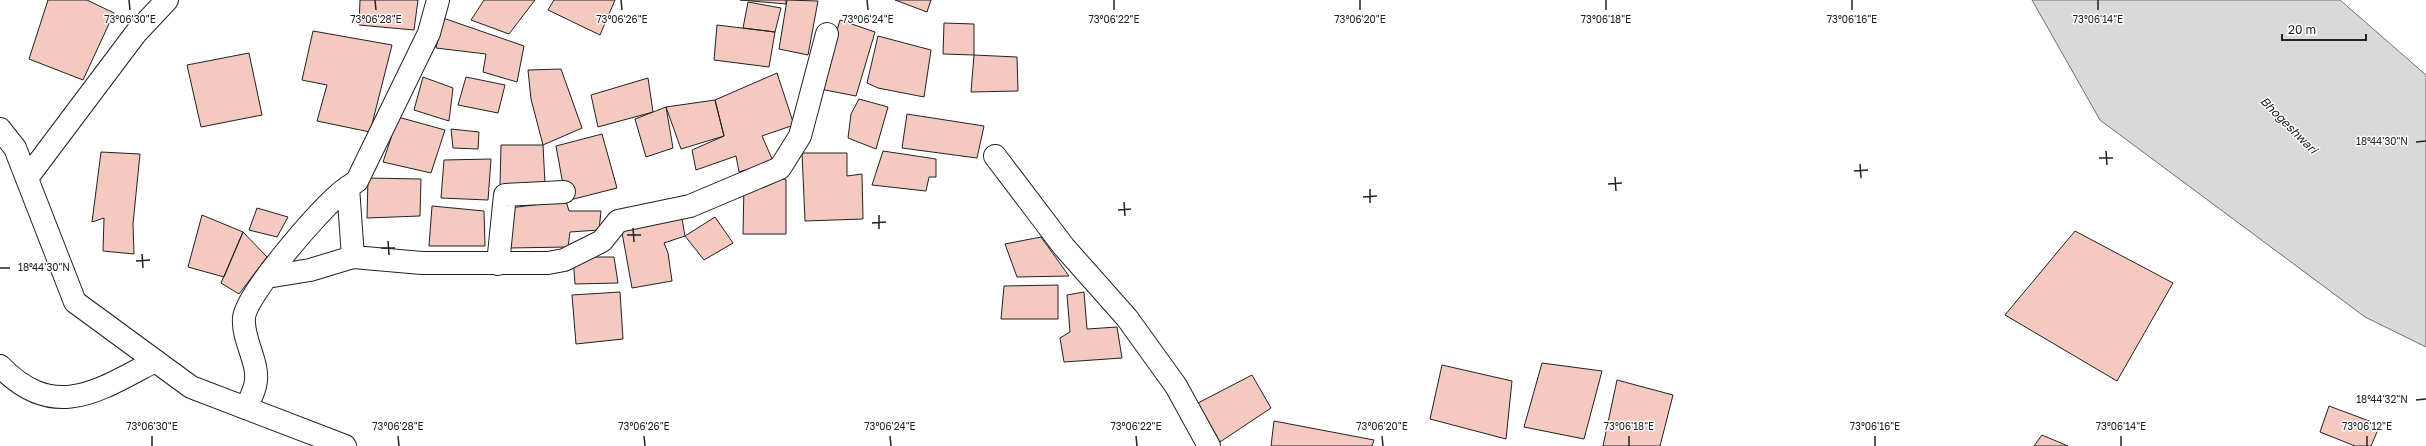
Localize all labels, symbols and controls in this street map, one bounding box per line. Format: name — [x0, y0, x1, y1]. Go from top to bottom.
text: 73°06'30"E — [104, 13, 156, 25]
text: 73°06'28"E — [350, 13, 402, 25]
text: 73°06'26"E — [596, 13, 648, 25]
text: 73°06'24"E — [842, 13, 894, 25]
text: 73°06'22"E — [1088, 13, 1140, 25]
text: 73°06'20"E — [1334, 13, 1386, 25]
text: 73°06'18"E — [1581, 13, 1631, 25]
text: 73°06'16"E — [1827, 13, 1877, 25]
text: 73°06'14"E — [2073, 13, 2123, 25]
scale bar — [2282, 16, 2366, 42]
text: 20 m — [2288, 22, 2316, 37]
water label: Bhogeshwari — [2257, 93, 2322, 158]
text: 18°44'30"N — [2356, 135, 2408, 147]
text: 18°44'30"N — [18, 261, 70, 273]
text: 18°44'32"N — [2356, 393, 2408, 405]
text: 73°06'30"E — [126, 420, 178, 432]
text: 73°06'28"E — [372, 420, 424, 432]
text: 73°06'26"E — [618, 420, 670, 432]
text: 73°06'24"E — [864, 420, 916, 432]
text: 73°06'22"E — [1110, 420, 1162, 432]
text: 73°06'20"E — [1356, 420, 1408, 432]
text: 73°06'18"E — [1604, 420, 1654, 432]
text: 73°06'16"E — [1850, 420, 1900, 432]
text: 73°06'14"E — [2096, 420, 2146, 432]
text: 73°06'12"E — [2342, 420, 2392, 432]

